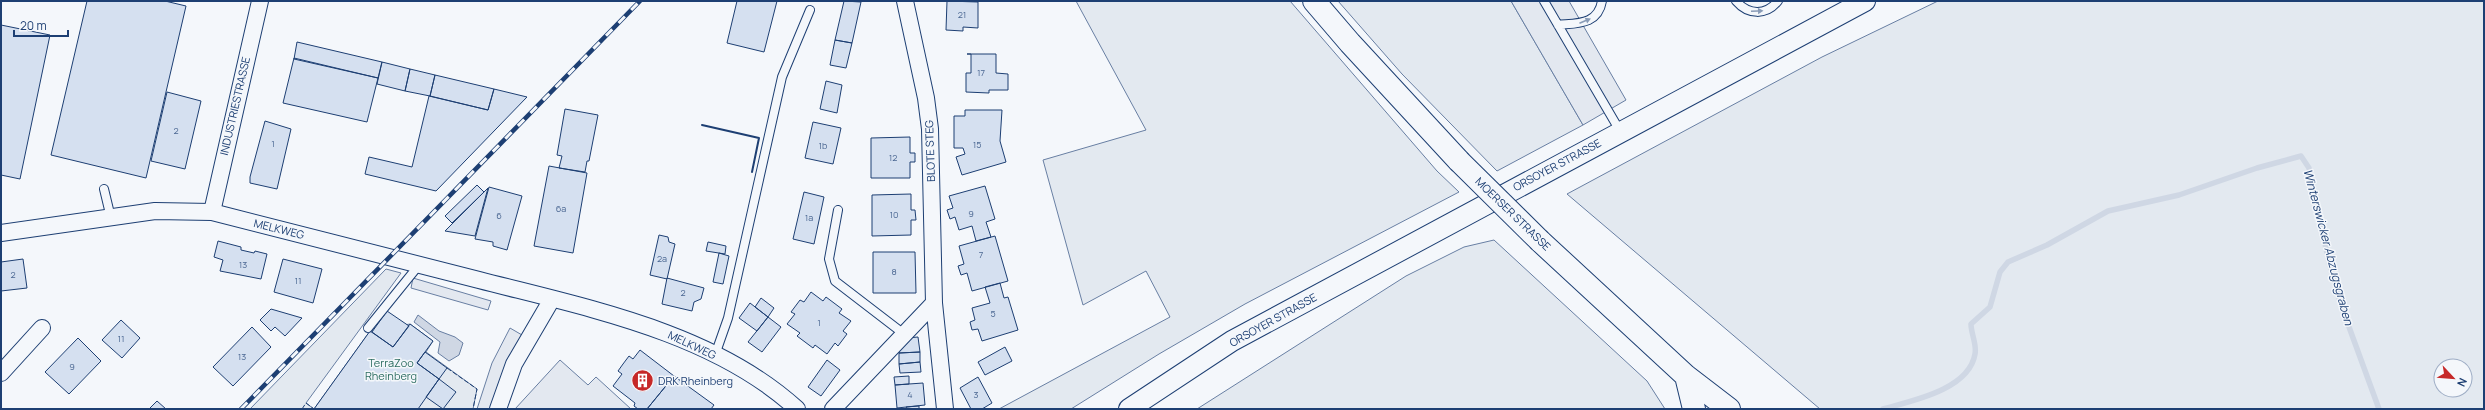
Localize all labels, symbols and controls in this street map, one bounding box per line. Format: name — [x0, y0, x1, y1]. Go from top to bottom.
house number: 21 — [958, 8, 966, 21]
one-way arrow — [1751, 8, 1763, 15]
scale bar — [14, 12, 68, 38]
text: 20 m — [20, 17, 47, 34]
one-way arrow — [1580, 18, 1592, 24]
street label: INDUSTRIESTRASSE — [216, 55, 253, 157]
house number: 17 — [977, 66, 985, 79]
street label: BLOTE STEG — [921, 120, 938, 182]
house number: 2 — [173, 124, 179, 137]
street label: ORSOYER STRASSE — [1510, 135, 1603, 194]
house number: 1 — [271, 137, 275, 150]
house number: 15 — [973, 138, 981, 151]
house number: 1b — [819, 139, 827, 152]
house number: 12 — [889, 151, 897, 164]
water label: Winterswicker Abzugsgraben — [2299, 167, 2358, 328]
street label: MOERSER STRASSE — [1472, 174, 1554, 254]
house number: 6a — [556, 202, 566, 215]
house number: 9 — [968, 207, 974, 220]
house number: 10 — [890, 208, 899, 221]
house number: 6 — [496, 209, 502, 222]
house number: 1a — [805, 211, 813, 224]
street label: MELKWEG — [252, 215, 306, 242]
house number: 7 — [979, 248, 984, 261]
house number: 2a — [657, 252, 667, 265]
house number: 13 — [239, 258, 247, 271]
house number: 8 — [891, 265, 897, 278]
house number: 2 — [10, 268, 16, 281]
house number: 11 — [294, 274, 302, 287]
house number: 2 — [680, 286, 686, 299]
street label: ORSOYER STRASSE — [1226, 289, 1319, 350]
house number: 5 — [990, 307, 996, 320]
house number: 1 — [817, 316, 821, 329]
street label: MELKWEG — [666, 327, 719, 362]
house number: 11 — [117, 332, 125, 345]
house number: 13 — [238, 350, 246, 363]
park label: TerraZoo Rheinberg — [365, 355, 417, 383]
north arrow — [2433, 358, 2473, 398]
house number: 9 — [69, 360, 75, 373]
building icon: DRK Rheinberg — [630, 368, 656, 394]
place label: DRK Rheinberg — [658, 373, 733, 388]
text: N — [2454, 376, 2471, 390]
house number: 4 — [907, 388, 913, 401]
house number: 3 — [974, 388, 979, 401]

